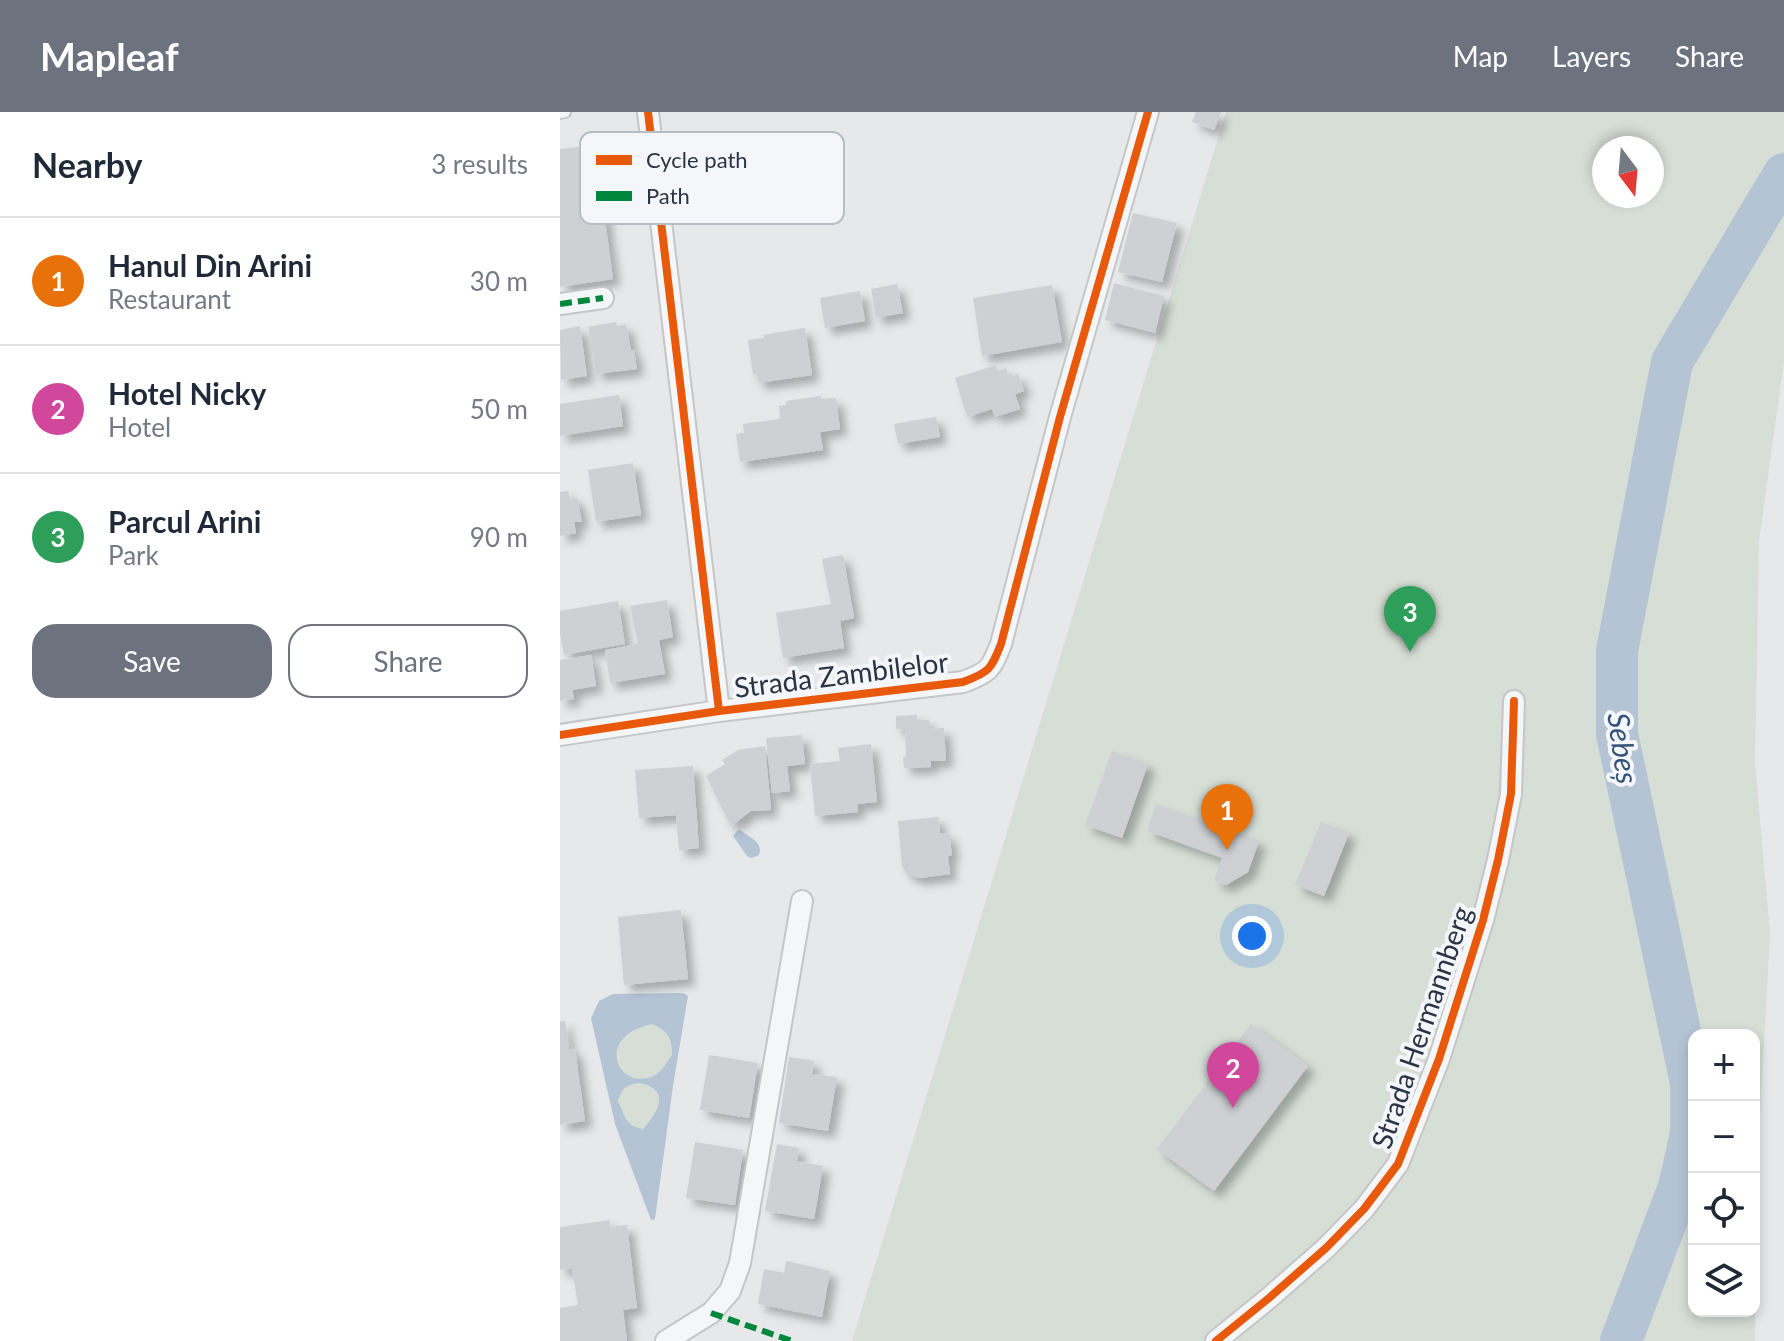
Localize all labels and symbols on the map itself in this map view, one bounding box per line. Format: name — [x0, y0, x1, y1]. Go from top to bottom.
legend — [580, 132, 844, 224]
north arrow — [1592, 136, 1664, 208]
text: Cycle path — [646, 146, 748, 173]
text: Path — [646, 182, 690, 209]
pin: 3 — [1384, 586, 1436, 652]
street label: Strada Zambilelor — [732, 644, 950, 704]
water label: Sebeș — [1601, 710, 1647, 786]
pin: 1 — [1201, 784, 1253, 850]
street label: Strada Hermannberg — [1364, 901, 1478, 1153]
your location — [1232, 916, 1272, 956]
pin: 2 — [1207, 1042, 1259, 1108]

